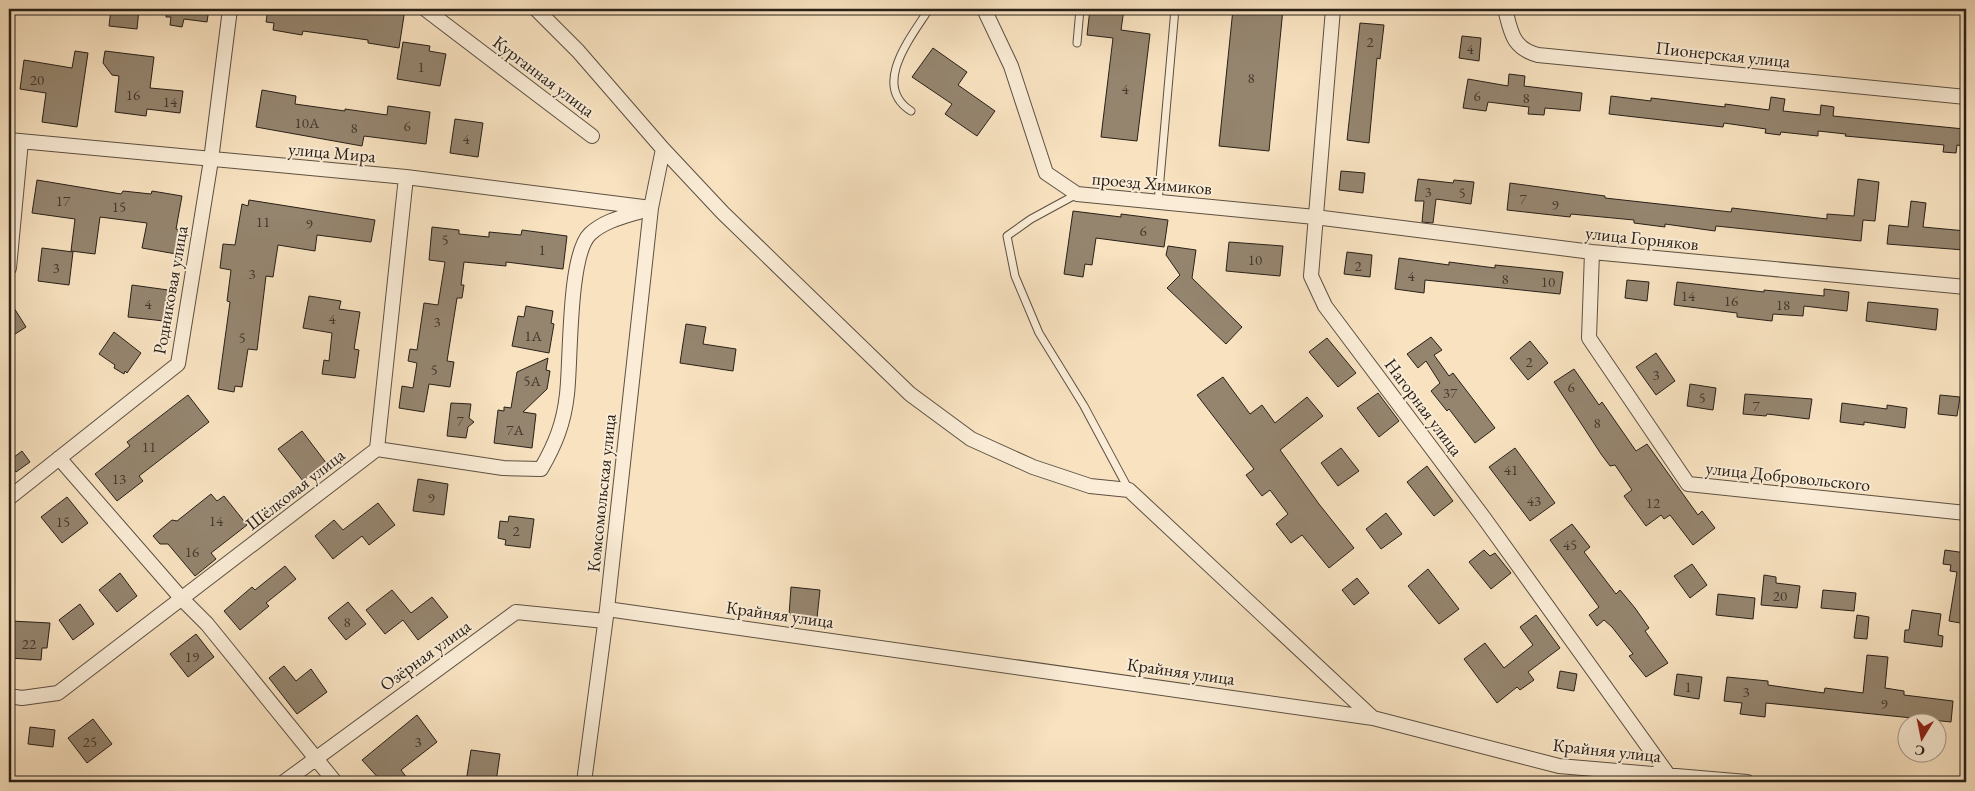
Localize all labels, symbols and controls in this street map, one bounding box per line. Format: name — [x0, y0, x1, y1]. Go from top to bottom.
street label: Курганная улица — [489, 30, 600, 122]
house number: 2 — [1366, 32, 1374, 51]
street label: Пионерская улица — [1655, 35, 1792, 73]
house number: 4 — [1466, 39, 1474, 58]
house number: 1 — [417, 57, 425, 76]
house number: 8 — [1247, 68, 1255, 87]
house number: 20 — [30, 70, 44, 89]
house number: 4 — [1121, 79, 1129, 98]
house number: 16 — [126, 85, 140, 104]
house number: 6 — [1473, 86, 1481, 105]
house number: 8 — [1522, 88, 1530, 107]
house number: 14 — [163, 92, 178, 111]
house number: 10А — [295, 113, 320, 132]
house number: 6 — [403, 116, 411, 135]
house number: 8 — [350, 118, 358, 137]
house number: 4 — [462, 129, 470, 148]
street label: улица Мира — [287, 137, 377, 167]
street label: проезд Химиков — [1091, 166, 1213, 200]
house number: 3 — [1424, 182, 1432, 201]
house number: 5 — [1458, 183, 1466, 202]
house number: 7 — [1519, 189, 1527, 208]
house number: 17 — [56, 191, 71, 210]
house number: 9 — [1551, 195, 1559, 214]
house number: 15 — [112, 197, 126, 216]
house number: 11 — [256, 212, 270, 231]
house number: 9 — [305, 214, 313, 233]
house number: 6 — [1139, 221, 1147, 240]
street label: улица Горняков — [1584, 221, 1700, 255]
street label: Родниковая улица — [147, 223, 193, 356]
house number: 5 — [441, 230, 449, 249]
house number: 1 — [538, 240, 546, 259]
house number: 10 — [1248, 250, 1262, 269]
house number: 2 — [1354, 256, 1362, 275]
house number: 3 — [52, 258, 60, 277]
house number: 3 — [248, 264, 256, 283]
house number: 4 — [1407, 266, 1415, 285]
house number: 8 — [1501, 269, 1509, 288]
house number: 10 — [1541, 272, 1555, 291]
house number: 14 — [1681, 286, 1696, 305]
house number: 16 — [1724, 291, 1738, 310]
house number: 4 — [144, 294, 152, 313]
house number: 18 — [1776, 295, 1790, 314]
house number: 4 — [328, 309, 336, 328]
house number: 3 — [433, 312, 441, 331]
house number: 1А — [524, 326, 542, 345]
house number: 5 — [238, 328, 246, 347]
house number: 2 — [1525, 352, 1533, 371]
street label: Нагорная улица — [1380, 354, 1469, 461]
house number: 5 — [430, 360, 438, 379]
house number: 3 — [1652, 365, 1660, 384]
house number: 5А — [523, 371, 541, 390]
house number: 6 — [1567, 377, 1575, 396]
house number: 37 — [1443, 383, 1458, 402]
house number: 5 — [1698, 388, 1706, 407]
house number: 7 — [1752, 396, 1760, 415]
house number: 7 — [456, 411, 464, 430]
street label: Комсомольская улица — [581, 412, 621, 573]
house number: 8 — [1593, 413, 1601, 432]
house number: 7А — [506, 420, 524, 439]
house number: 11 — [142, 437, 156, 456]
street label: Шёлковая улица — [241, 443, 350, 535]
street label: улица Добровольского — [1704, 456, 1872, 496]
house number: 41 — [1504, 460, 1518, 479]
house number: 13 — [112, 469, 126, 488]
house number: 9 — [427, 488, 435, 507]
house number: 43 — [1527, 491, 1541, 510]
house number: 12 — [1646, 493, 1661, 512]
house number: 14 — [209, 511, 224, 530]
house number: 15 — [56, 512, 70, 531]
house number: 2 — [512, 521, 520, 540]
house number: 45 — [1563, 535, 1577, 554]
house number: 16 — [185, 542, 199, 561]
house number: 20 — [1773, 586, 1787, 605]
street label: Крайняя улица — [725, 595, 836, 633]
house number: 8 — [343, 612, 351, 631]
street label: Озёрная улица — [375, 614, 476, 696]
house number: 22 — [22, 634, 37, 653]
house number: 19 — [185, 647, 199, 666]
street label: Крайняя улица — [1126, 652, 1237, 690]
house number: 1 — [1684, 677, 1692, 696]
house number: 3 — [1742, 682, 1750, 701]
house number: 9 — [1880, 694, 1888, 713]
north arrow — [1898, 714, 1948, 764]
house number: 25 — [83, 732, 97, 751]
house number: 3 — [414, 732, 422, 751]
street label: Крайняя улица — [1552, 733, 1663, 767]
text: С — [1913, 741, 1926, 761]

